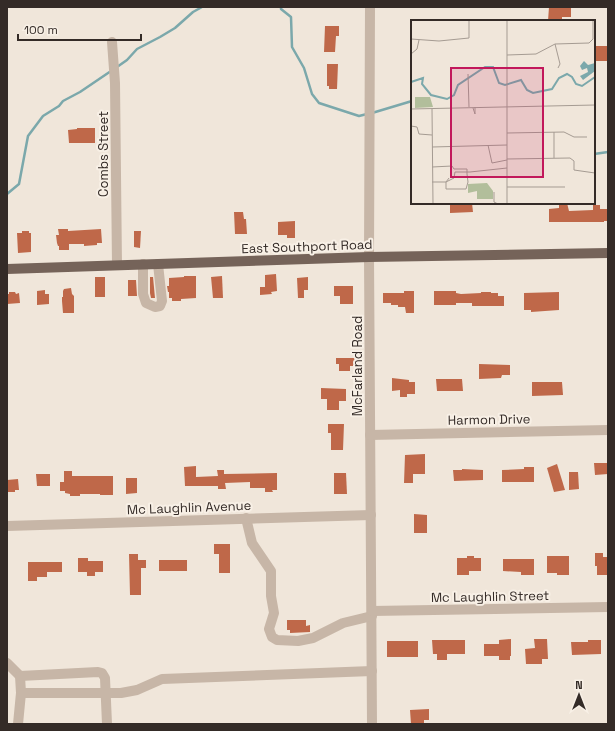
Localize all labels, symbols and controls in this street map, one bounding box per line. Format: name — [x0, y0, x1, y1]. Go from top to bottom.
scale bar — [18, 16, 141, 42]
inset map — [411, 20, 595, 204]
text: 100 m — [24, 22, 58, 38]
street label: Combs Street — [95, 111, 112, 197]
street label: East Southport Road — [241, 236, 373, 257]
street label: McFarland Road — [349, 316, 366, 416]
street label: Harmon Drive — [448, 410, 530, 429]
street label: Mc Laughlin Avenue — [127, 497, 252, 518]
street label: Mc Laughlin Street — [431, 587, 549, 606]
north arrow — [559, 675, 599, 715]
text: N — [575, 678, 583, 692]

